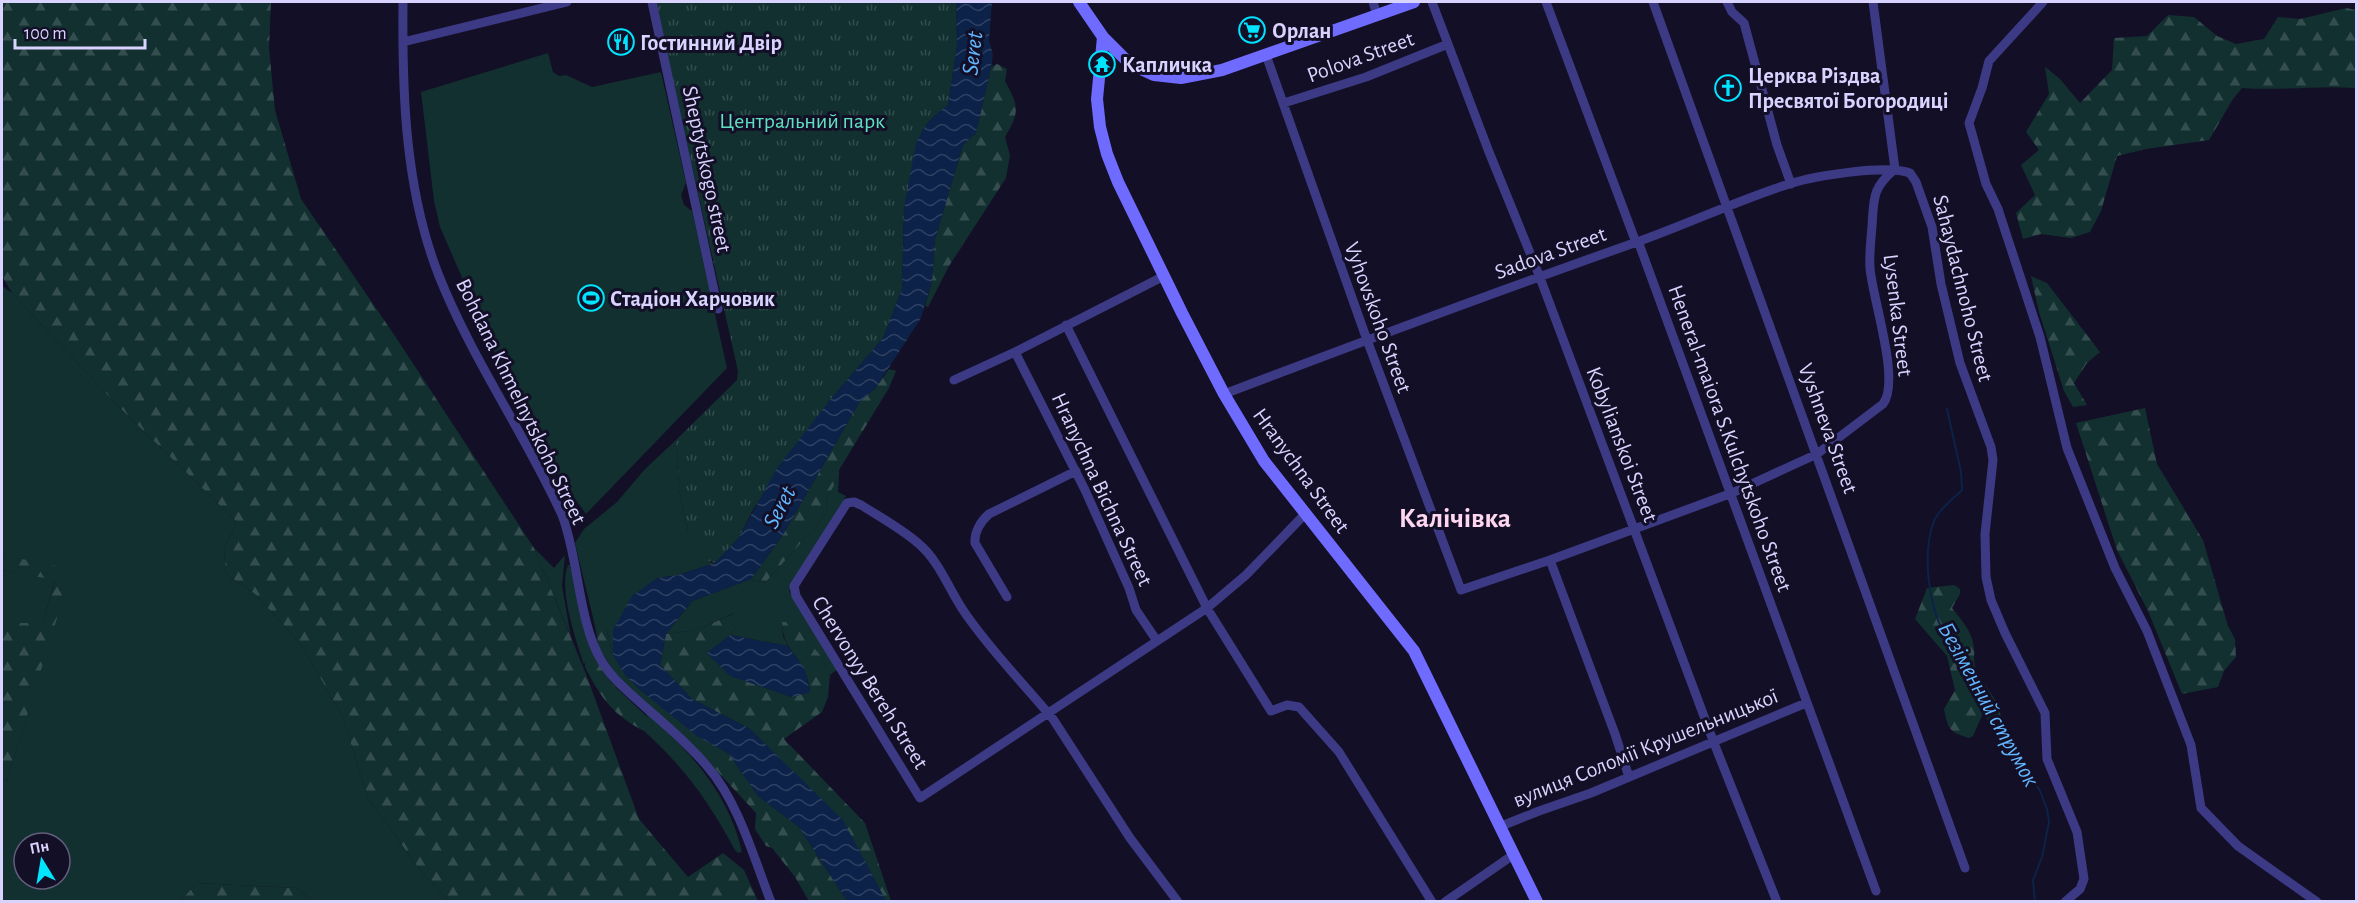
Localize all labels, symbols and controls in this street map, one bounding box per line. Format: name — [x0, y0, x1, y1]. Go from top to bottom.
scale bar — [15, 12, 146, 50]
supermarket icon: Орлан — [1237, 15, 1267, 45]
place label: Орлан — [1272, 20, 1331, 42]
text: 100 m — [24, 25, 67, 43]
restaurant icon: Гостинний Двір — [606, 27, 636, 57]
street label: Polova Street — [1304, 27, 1417, 86]
water label: Seret — [958, 30, 988, 77]
place label: Гостинний Двір — [640, 32, 782, 54]
temple icon: Капличка — [1087, 49, 1117, 79]
place label: Капличка — [1122, 54, 1212, 76]
place label: Церква Різдва Пресвятої Богородиці — [1748, 65, 1949, 112]
church icon: Церква Різдва Пресвятої Богородиці — [1713, 73, 1743, 103]
street label: Sheptytskogo street — [679, 84, 735, 254]
park label: Центральний парк — [719, 110, 885, 132]
street label: Sahaydachnoho Street — [1929, 193, 1997, 384]
street label: Sadova Street — [1492, 223, 1609, 283]
street label: Vyhovskoho Street — [1341, 239, 1416, 396]
street label: Lysenka Street — [1880, 253, 1916, 377]
street label: Bohdana Khmelnytskoho Street — [452, 275, 590, 528]
street label: Heneral-maiora S.Kulchytskoho Street — [1664, 282, 1796, 595]
sports icon: Стадіон Харчовик — [576, 283, 606, 313]
place label: Стадіон Харчовик — [610, 288, 775, 310]
street label: Vyshneva Street — [1794, 360, 1862, 496]
street label: Kobylianskoi Street — [1582, 364, 1662, 525]
street label: Hranychna Bichna Street — [1048, 389, 1156, 589]
street label: Hranychna Street — [1249, 404, 1354, 537]
water label: Seret — [759, 482, 801, 533]
district label: Калічівка — [1399, 505, 1511, 533]
street label: Chervonyy Bereh Street — [808, 592, 932, 773]
water label: Безіменний струмок — [1933, 618, 2043, 791]
street label: вулиця Соломії Крушельницької — [1510, 685, 1781, 811]
north arrow — [12, 831, 72, 891]
text: Пн — [28, 838, 50, 857]

